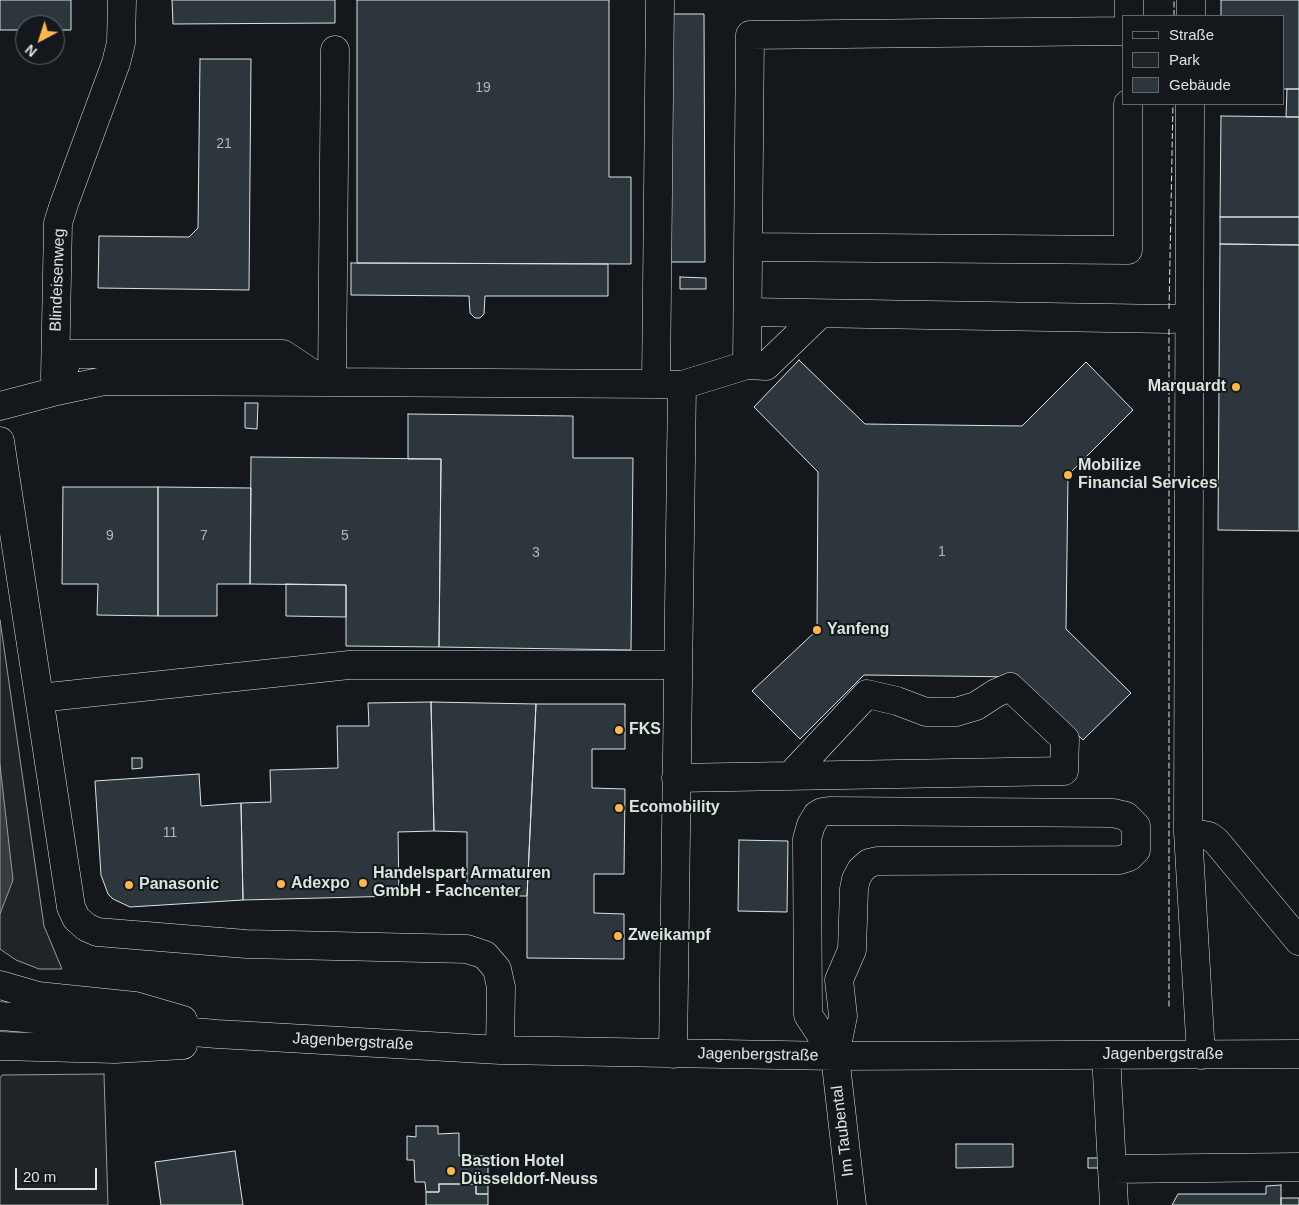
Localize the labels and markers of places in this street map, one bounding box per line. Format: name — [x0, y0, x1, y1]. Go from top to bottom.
place label: Marquardt — [1148, 377, 1226, 397]
marker: Marquardt — [1230, 381, 1242, 393]
place label: Mobilize Financial Services — [1078, 456, 1218, 494]
marker: Mobilize Financial Services — [1062, 469, 1074, 481]
place label: Yanfeng — [827, 620, 889, 640]
marker: Yanfeng — [811, 624, 823, 636]
place label: FKS — [629, 720, 661, 740]
marker: FKS — [613, 724, 625, 736]
place label: Ecomobility — [629, 798, 720, 818]
marker: Ecomobility — [613, 802, 625, 814]
place label: Handelspart Armaturen GmbH - Fachcenter — [373, 864, 551, 902]
place label: Adexpo — [291, 874, 350, 894]
place label: Panasonic — [139, 875, 219, 895]
marker: Handelspart Armaturen GmbH - Fachcenter — [357, 877, 369, 889]
marker: Adexpo — [275, 878, 287, 890]
marker: Panasonic — [123, 879, 135, 891]
place label: Zweikampf — [628, 926, 711, 946]
marker: Zweikampf — [612, 930, 624, 942]
place label: Bastion Hotel Düsseldorf-Neuss — [461, 1152, 598, 1190]
marker: Bastion Hotel Düsseldorf-Neuss — [445, 1165, 457, 1177]

